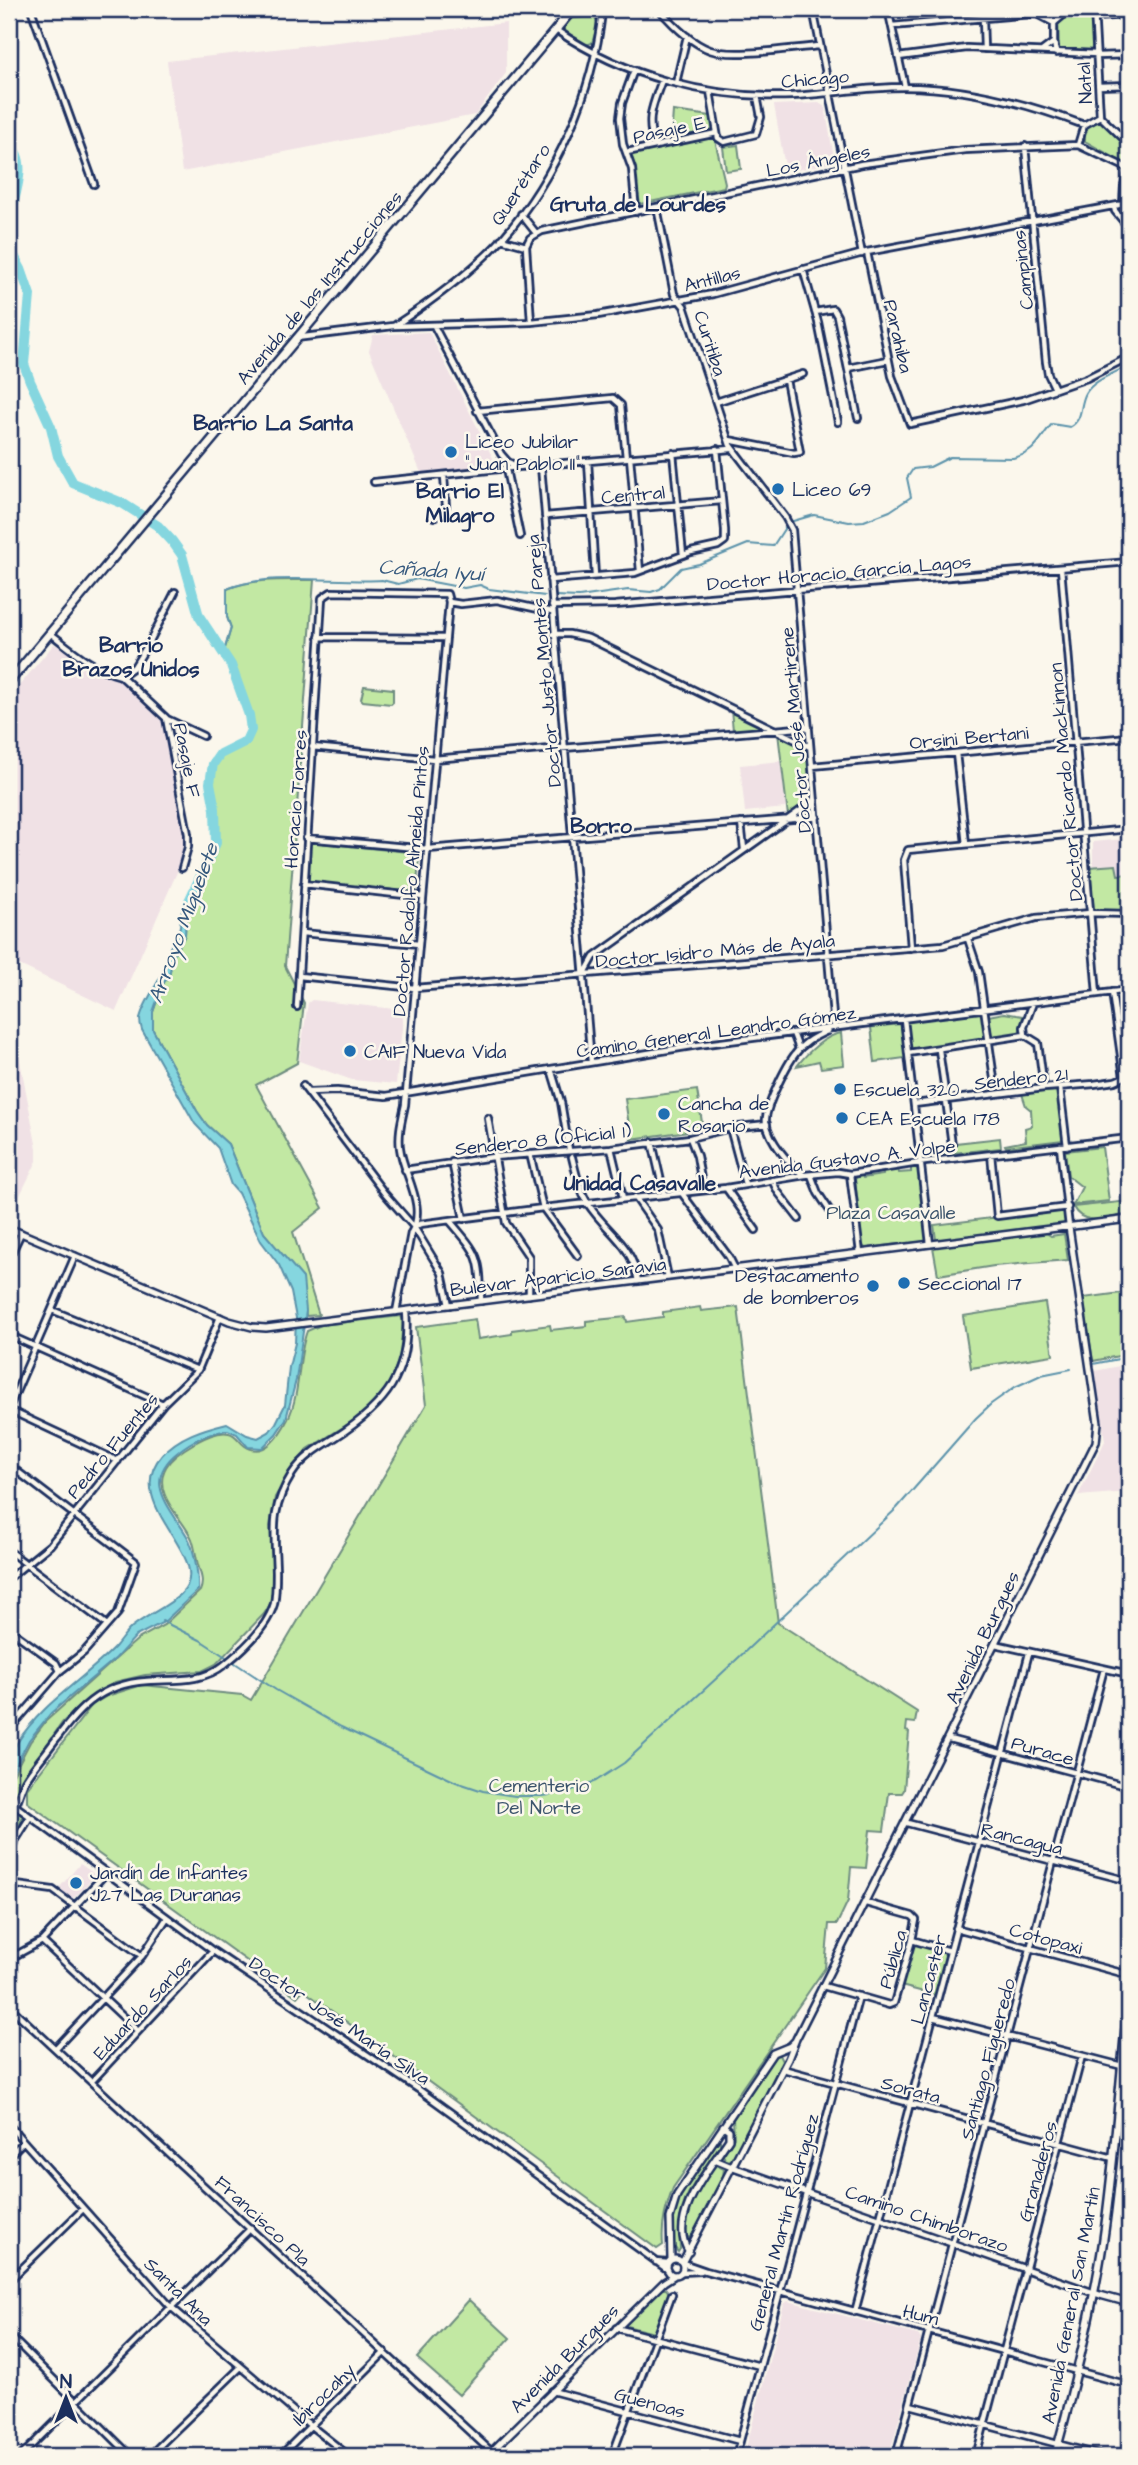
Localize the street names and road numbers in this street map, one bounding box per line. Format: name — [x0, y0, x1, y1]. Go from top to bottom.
street label: Natal — [1071, 61, 1100, 105]
street label: Chicago — [780, 63, 851, 97]
street label: Pasaje E — [631, 110, 708, 151]
street label: Querétaro — [485, 138, 558, 231]
street label: Los Ángeles — [764, 138, 873, 186]
street label: Avenida de las Instrucciones — [231, 185, 409, 391]
street label: Campinas — [1006, 229, 1041, 311]
street label: Antillas — [681, 259, 743, 300]
street label: Parahiba — [876, 297, 919, 376]
street label: Curitiba — [686, 307, 733, 380]
street label: Central — [600, 479, 666, 512]
street label: Doctor Justo Montes Pareja — [520, 533, 569, 788]
street label: Doctor Horacio García Lagos — [706, 548, 973, 600]
street label: Doctor José Martirene — [774, 626, 819, 834]
street label: Doctor Ricardo Mackinnon — [1043, 662, 1090, 902]
street label: Orsini Bertani — [908, 720, 1030, 757]
street label: Pasaje F — [166, 721, 207, 800]
street label: Horacio Torres — [278, 729, 315, 869]
street label: Doctor Rodolfo Almeida Pintos — [386, 745, 437, 1017]
street label: Doctor Isidro Más de Ayala — [594, 928, 836, 976]
street label: Camino General Leandro Gómez — [575, 999, 858, 1065]
street label: Sendero 21 — [973, 1061, 1070, 1098]
street label: Sendero 8 (Oficial 1) — [453, 1118, 633, 1163]
street label: Avenida Gustavo A. Volpe — [737, 1133, 957, 1186]
street label: Bulevar Aparicio Saravia — [449, 1251, 668, 1304]
street label: Pedro Fuentes — [61, 1387, 166, 1505]
street label: Avenida Burgues — [940, 1567, 1028, 1709]
street label: Purace — [1008, 1730, 1077, 1773]
street label: Rancagua — [978, 1816, 1066, 1864]
street label: Cotopaxi — [1006, 1917, 1085, 1962]
street label: Pública — [872, 1927, 915, 1992]
street label: Lancaster — [905, 1931, 955, 2027]
street label: Eduardo Sarlos — [87, 1950, 199, 2066]
street label: Doctor José María Silva — [243, 1950, 435, 2092]
street label: Santiago Figueredo — [954, 1975, 1024, 2144]
street label: Sorata — [878, 2070, 944, 2111]
street label: General Martín Rodríguez — [742, 2110, 828, 2334]
street label: Granaderos — [1012, 2118, 1065, 2225]
street label: Francisco Pla — [208, 2170, 316, 2273]
street label: Camino Chimborazo — [841, 2179, 1012, 2260]
street label: Avenida General San Martín — [1035, 2185, 1108, 2426]
street label: Santa Ana — [137, 2252, 219, 2333]
street label: Avenida Burgues — [504, 2298, 626, 2420]
street label: Hum — [900, 2298, 942, 2333]
street label: Ibirocahy — [287, 2357, 363, 2433]
street label: Guenoas — [611, 2381, 688, 2426]

